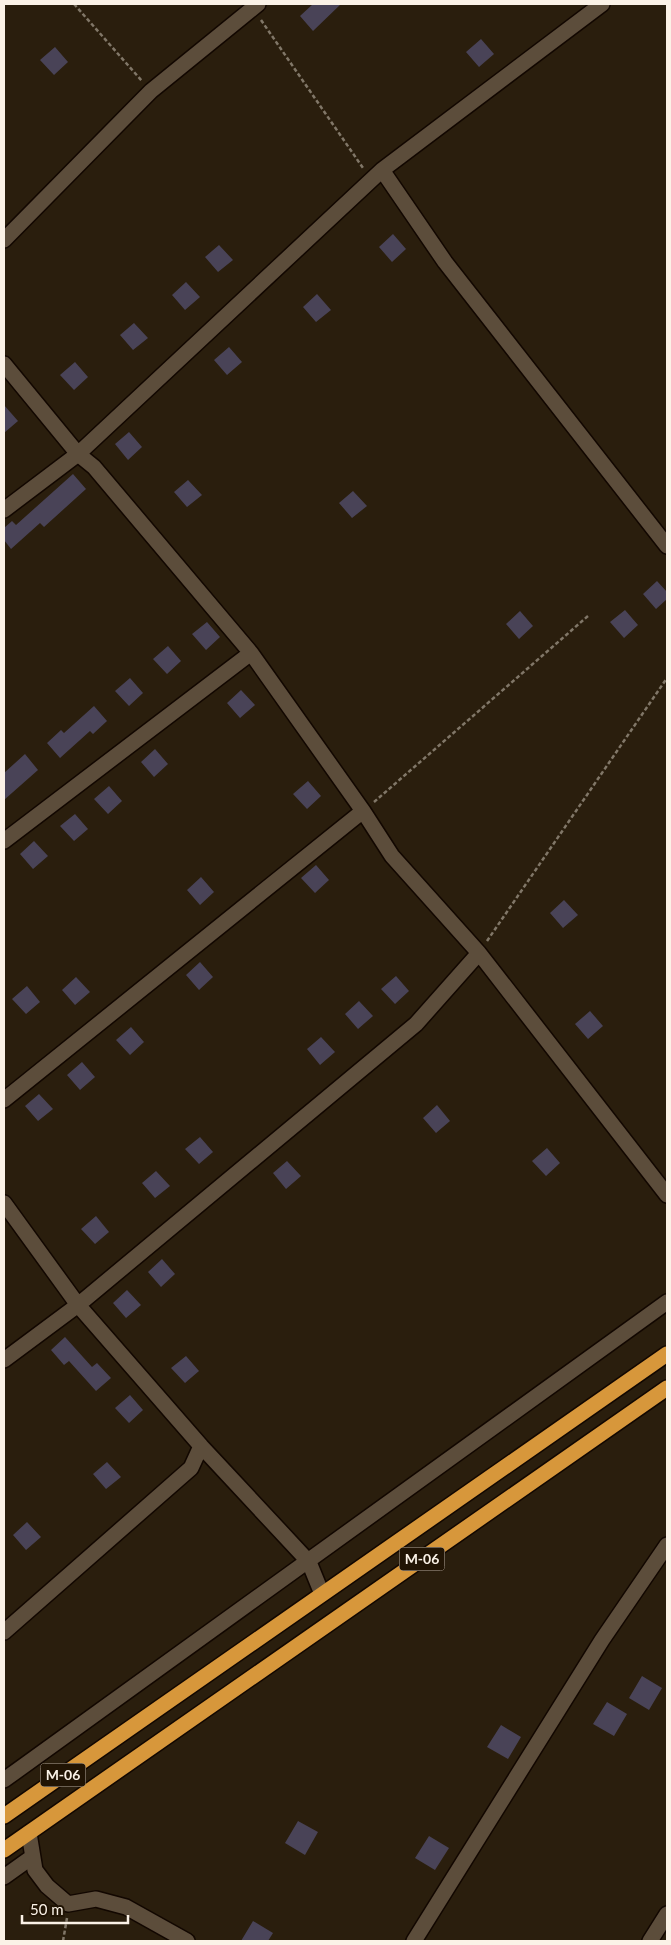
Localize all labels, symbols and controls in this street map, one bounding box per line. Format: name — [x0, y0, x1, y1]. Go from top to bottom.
road number: М-06 — [400, 1548, 444, 1570]
road number: М-06 — [40, 1764, 86, 1786]
scale bar — [22, 1892, 129, 1924]
text: 50 m — [30, 1900, 64, 1918]

